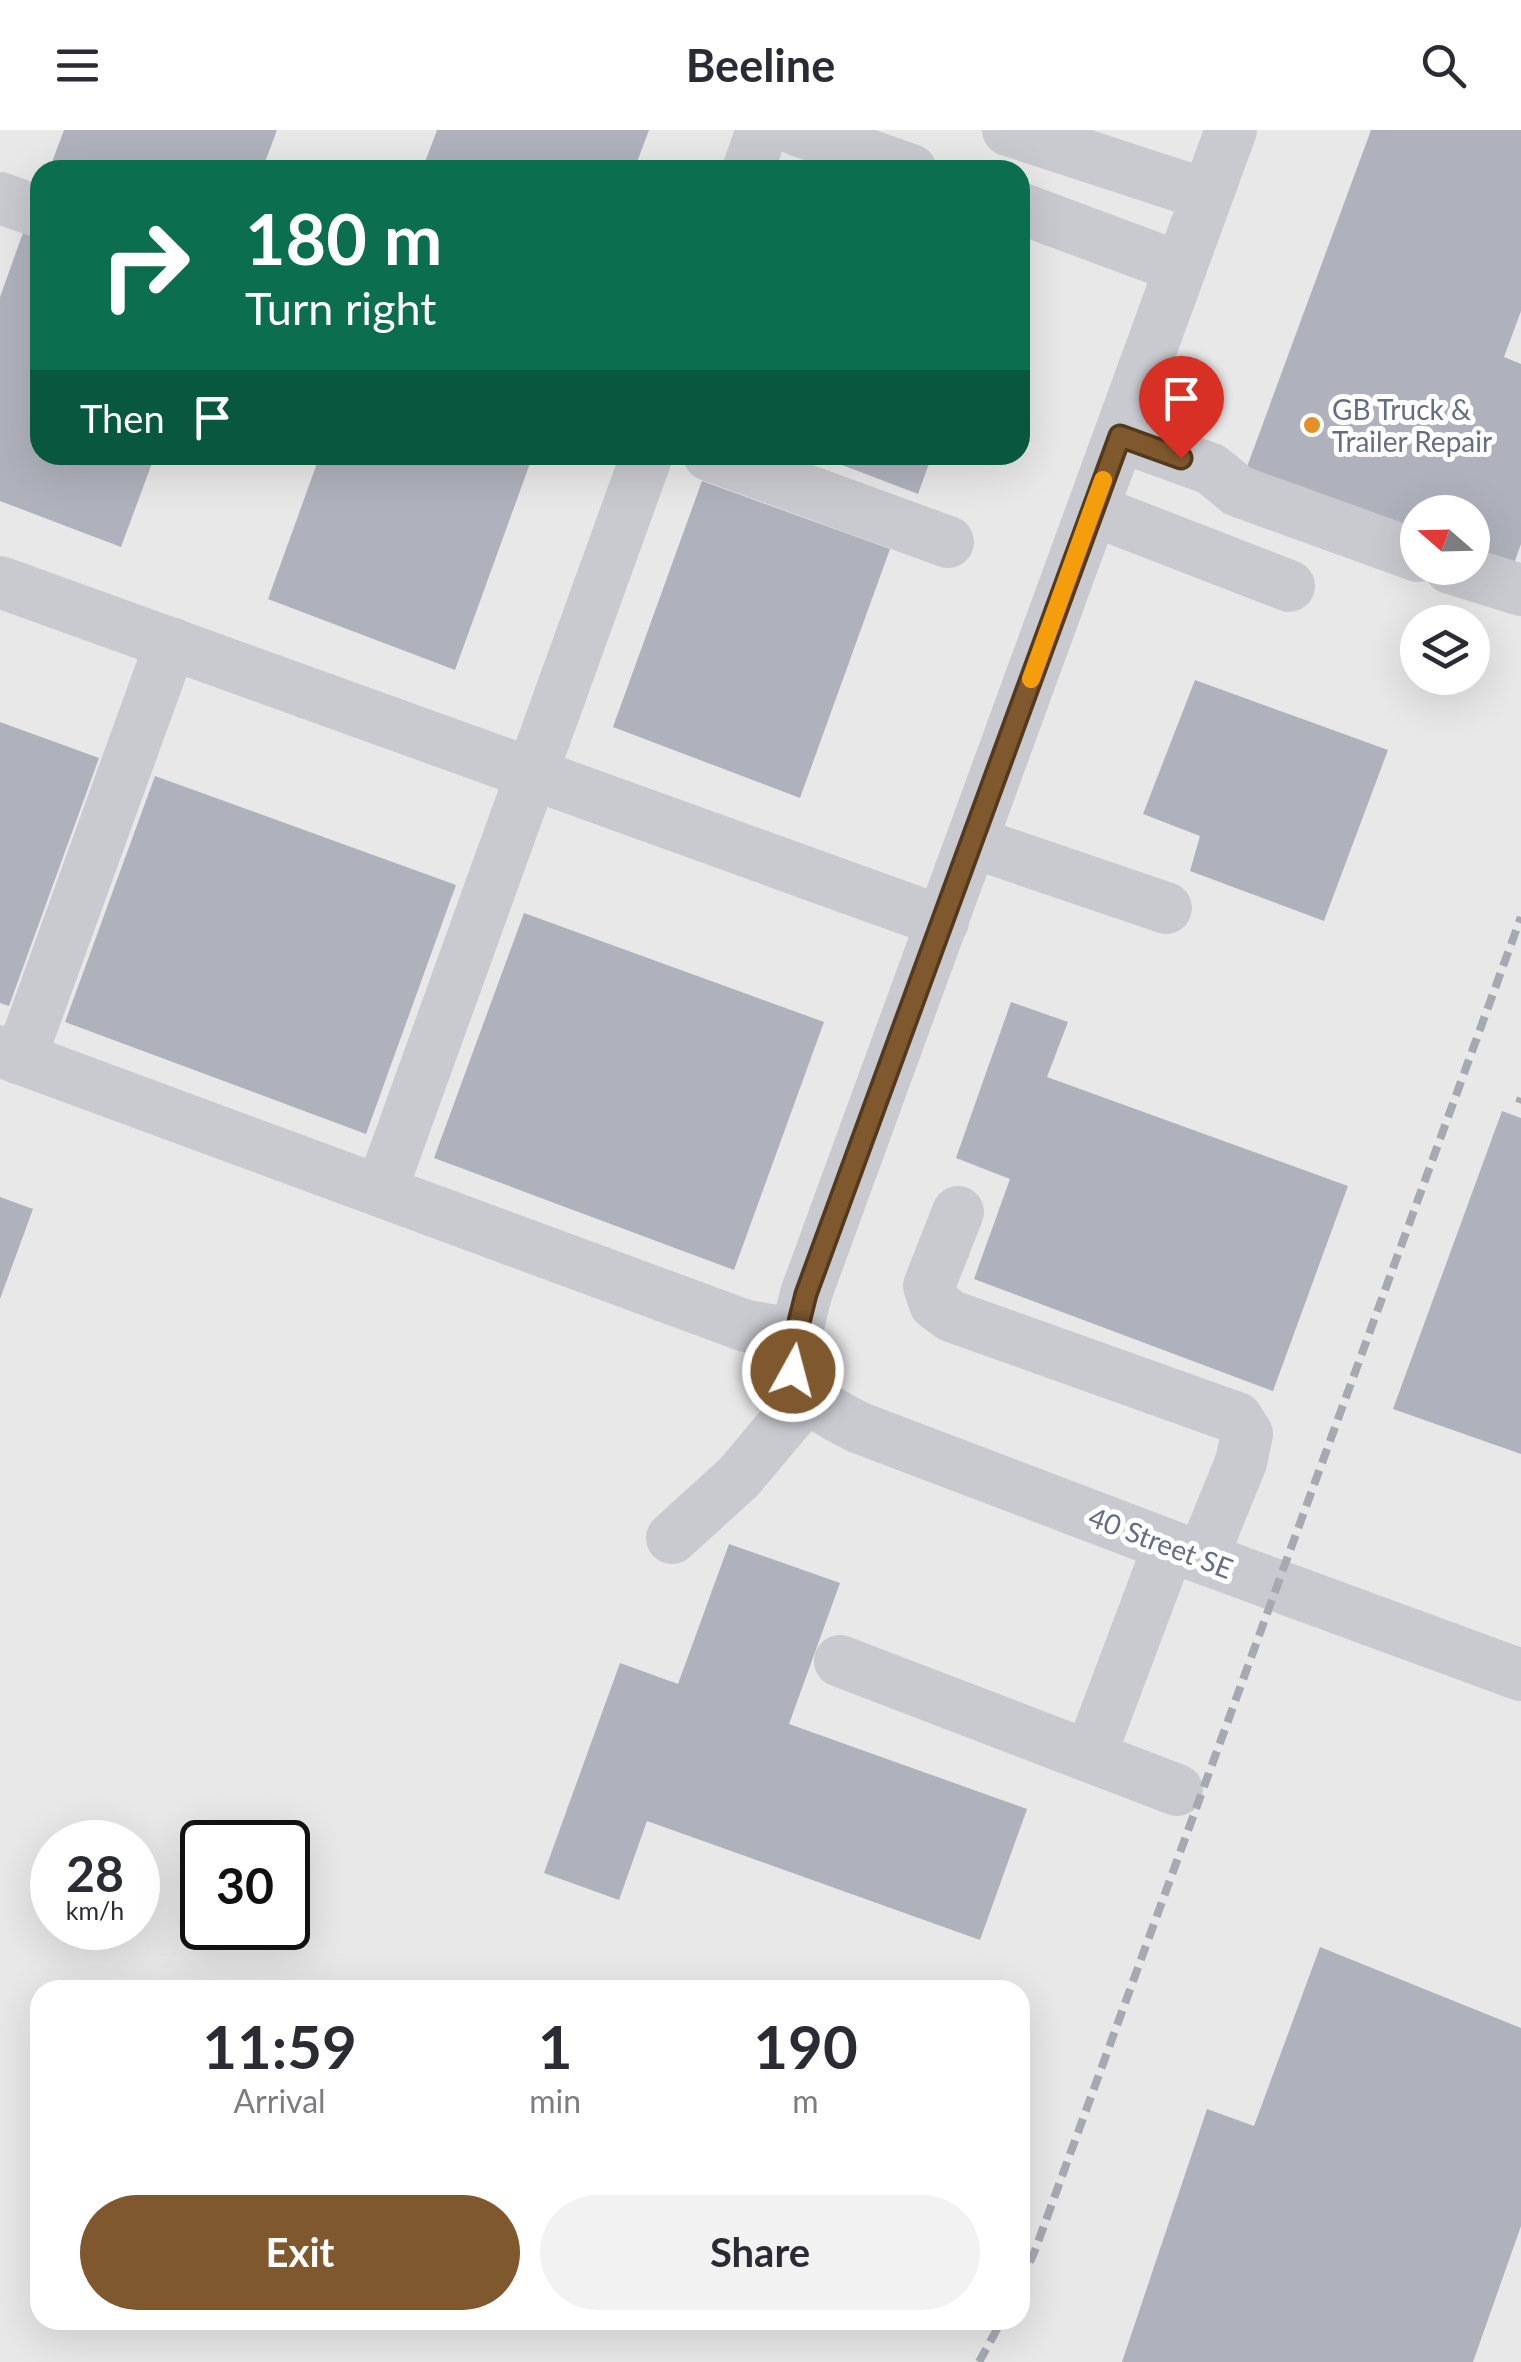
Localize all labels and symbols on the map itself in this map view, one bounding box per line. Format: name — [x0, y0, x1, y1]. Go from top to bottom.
pin — [1139, 356, 1224, 459]
place label: GB Truck & Trailer Repair — [1332, 392, 1492, 458]
marker: GB Truck & Trailer Repair — [1301, 414, 1323, 436]
north arrow — [1400, 495, 1490, 585]
position arrow — [741, 1319, 845, 1423]
street label: 40 Street SE — [1084, 1499, 1238, 1585]
speed limit sign: 30 — [180, 1820, 310, 1950]

